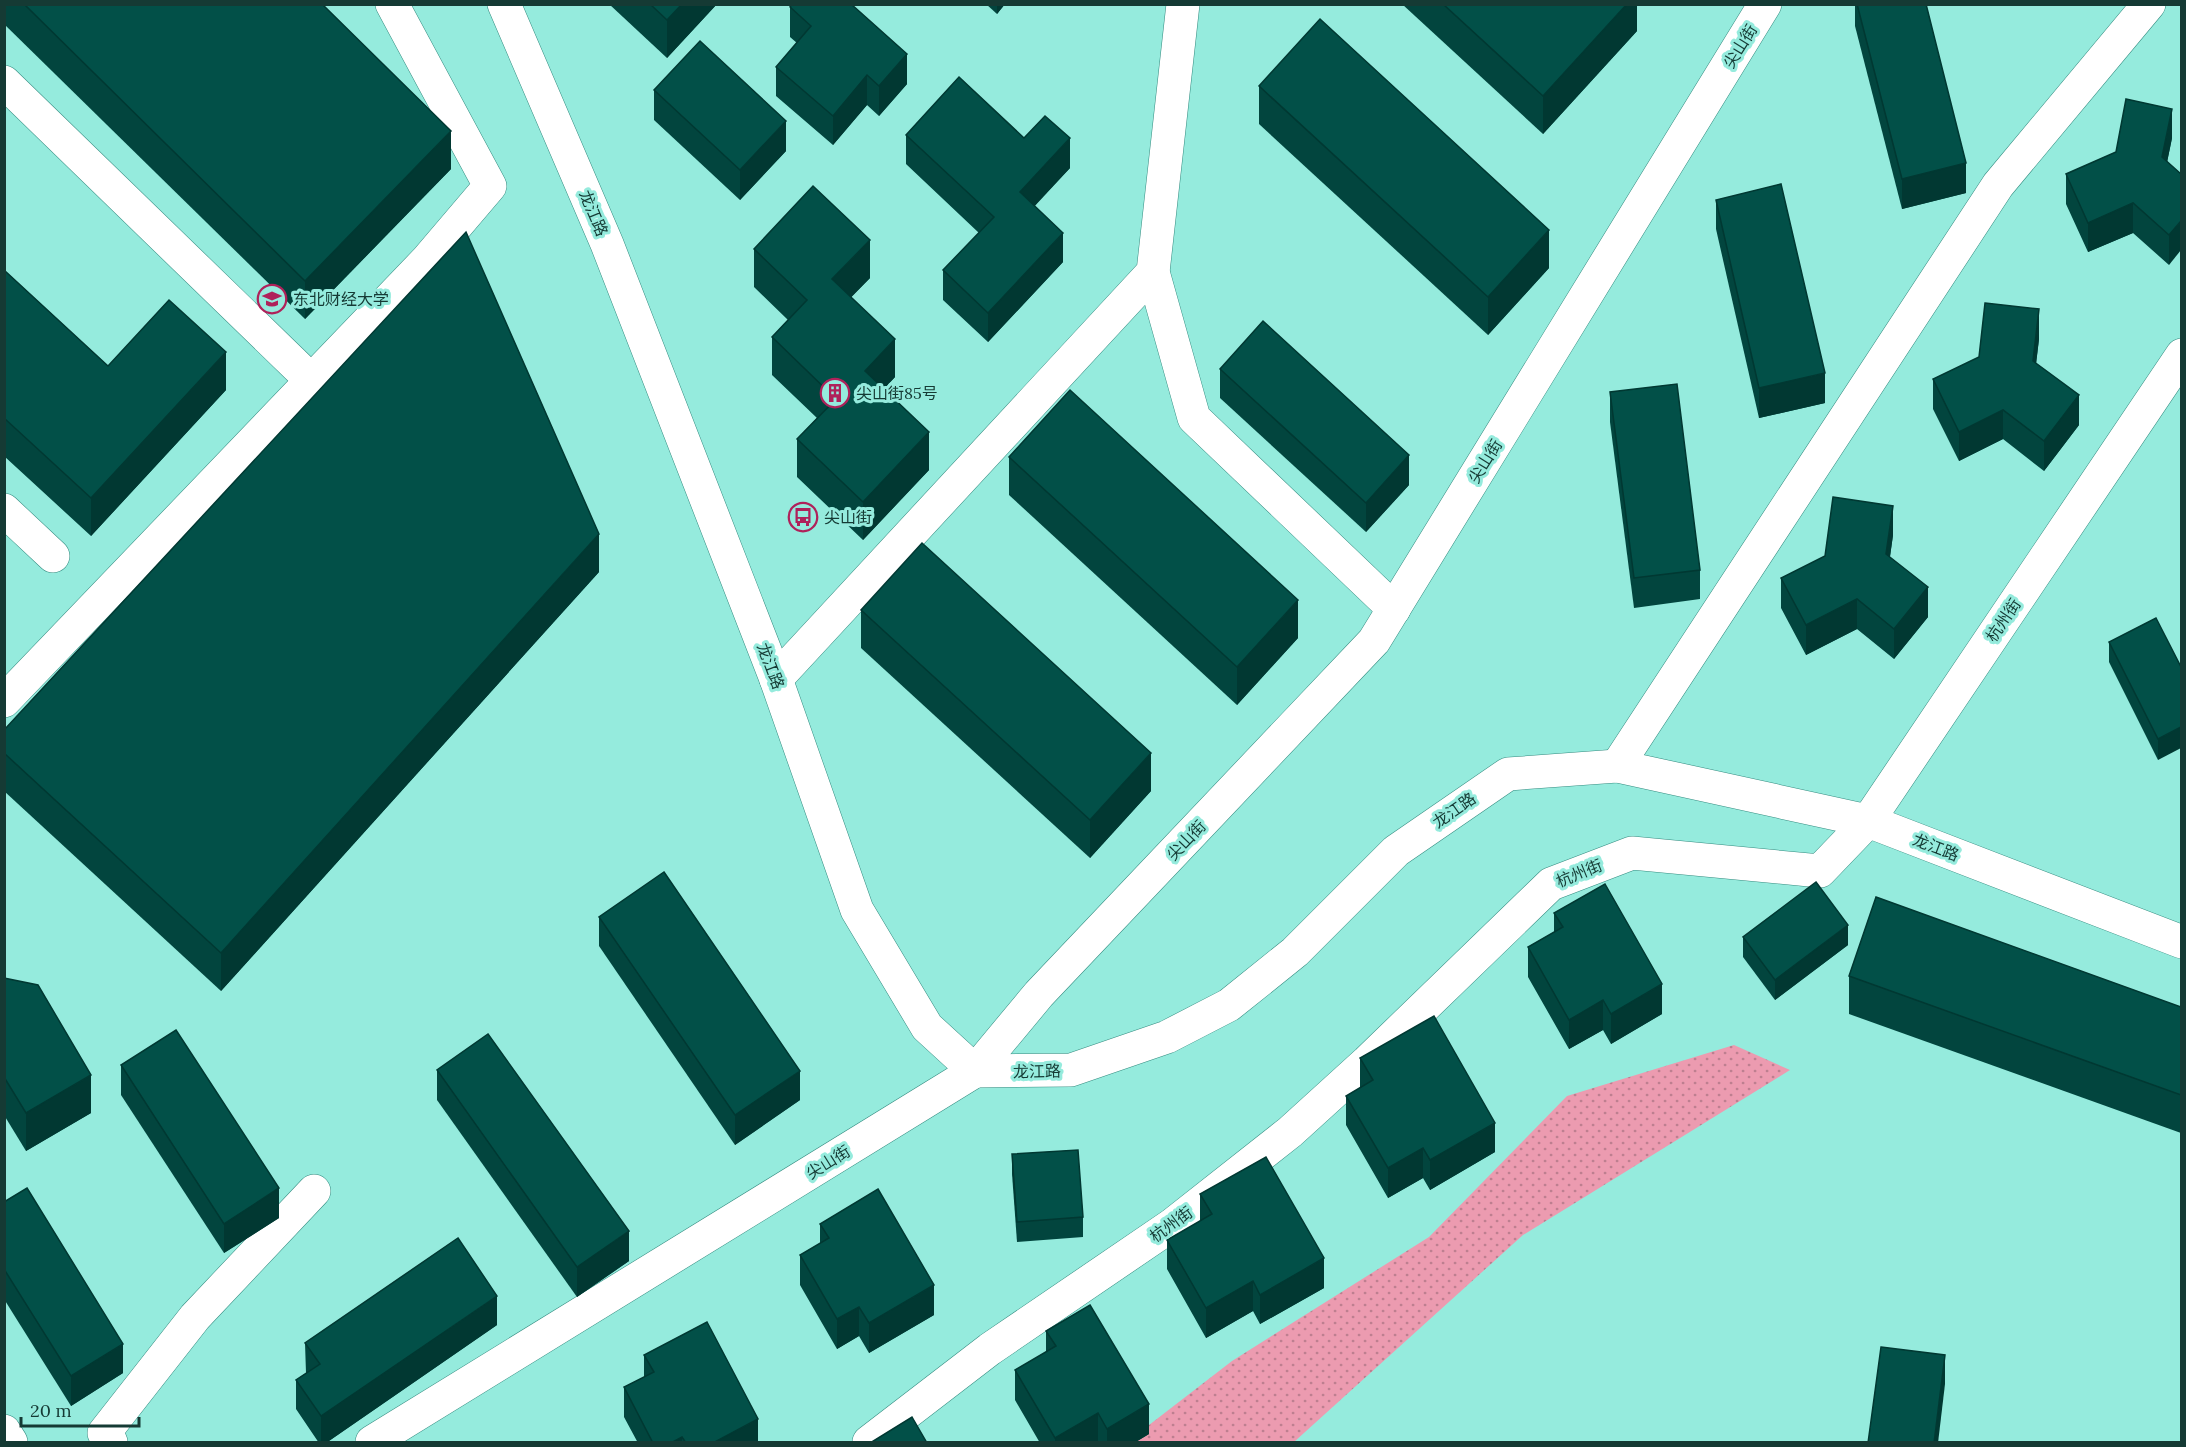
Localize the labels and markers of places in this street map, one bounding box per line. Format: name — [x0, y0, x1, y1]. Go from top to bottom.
school or university icon: 东北财经大学 — [256, 283, 288, 315]
place label: 东北财经大学 — [293, 289, 389, 309]
building icon: 尖山街85号 — [819, 377, 851, 409]
place label: 尖山街85号 — [856, 383, 938, 403]
bus stop icon: 尖山街 — [787, 501, 819, 533]
place label: 尖山街 — [824, 507, 872, 527]

